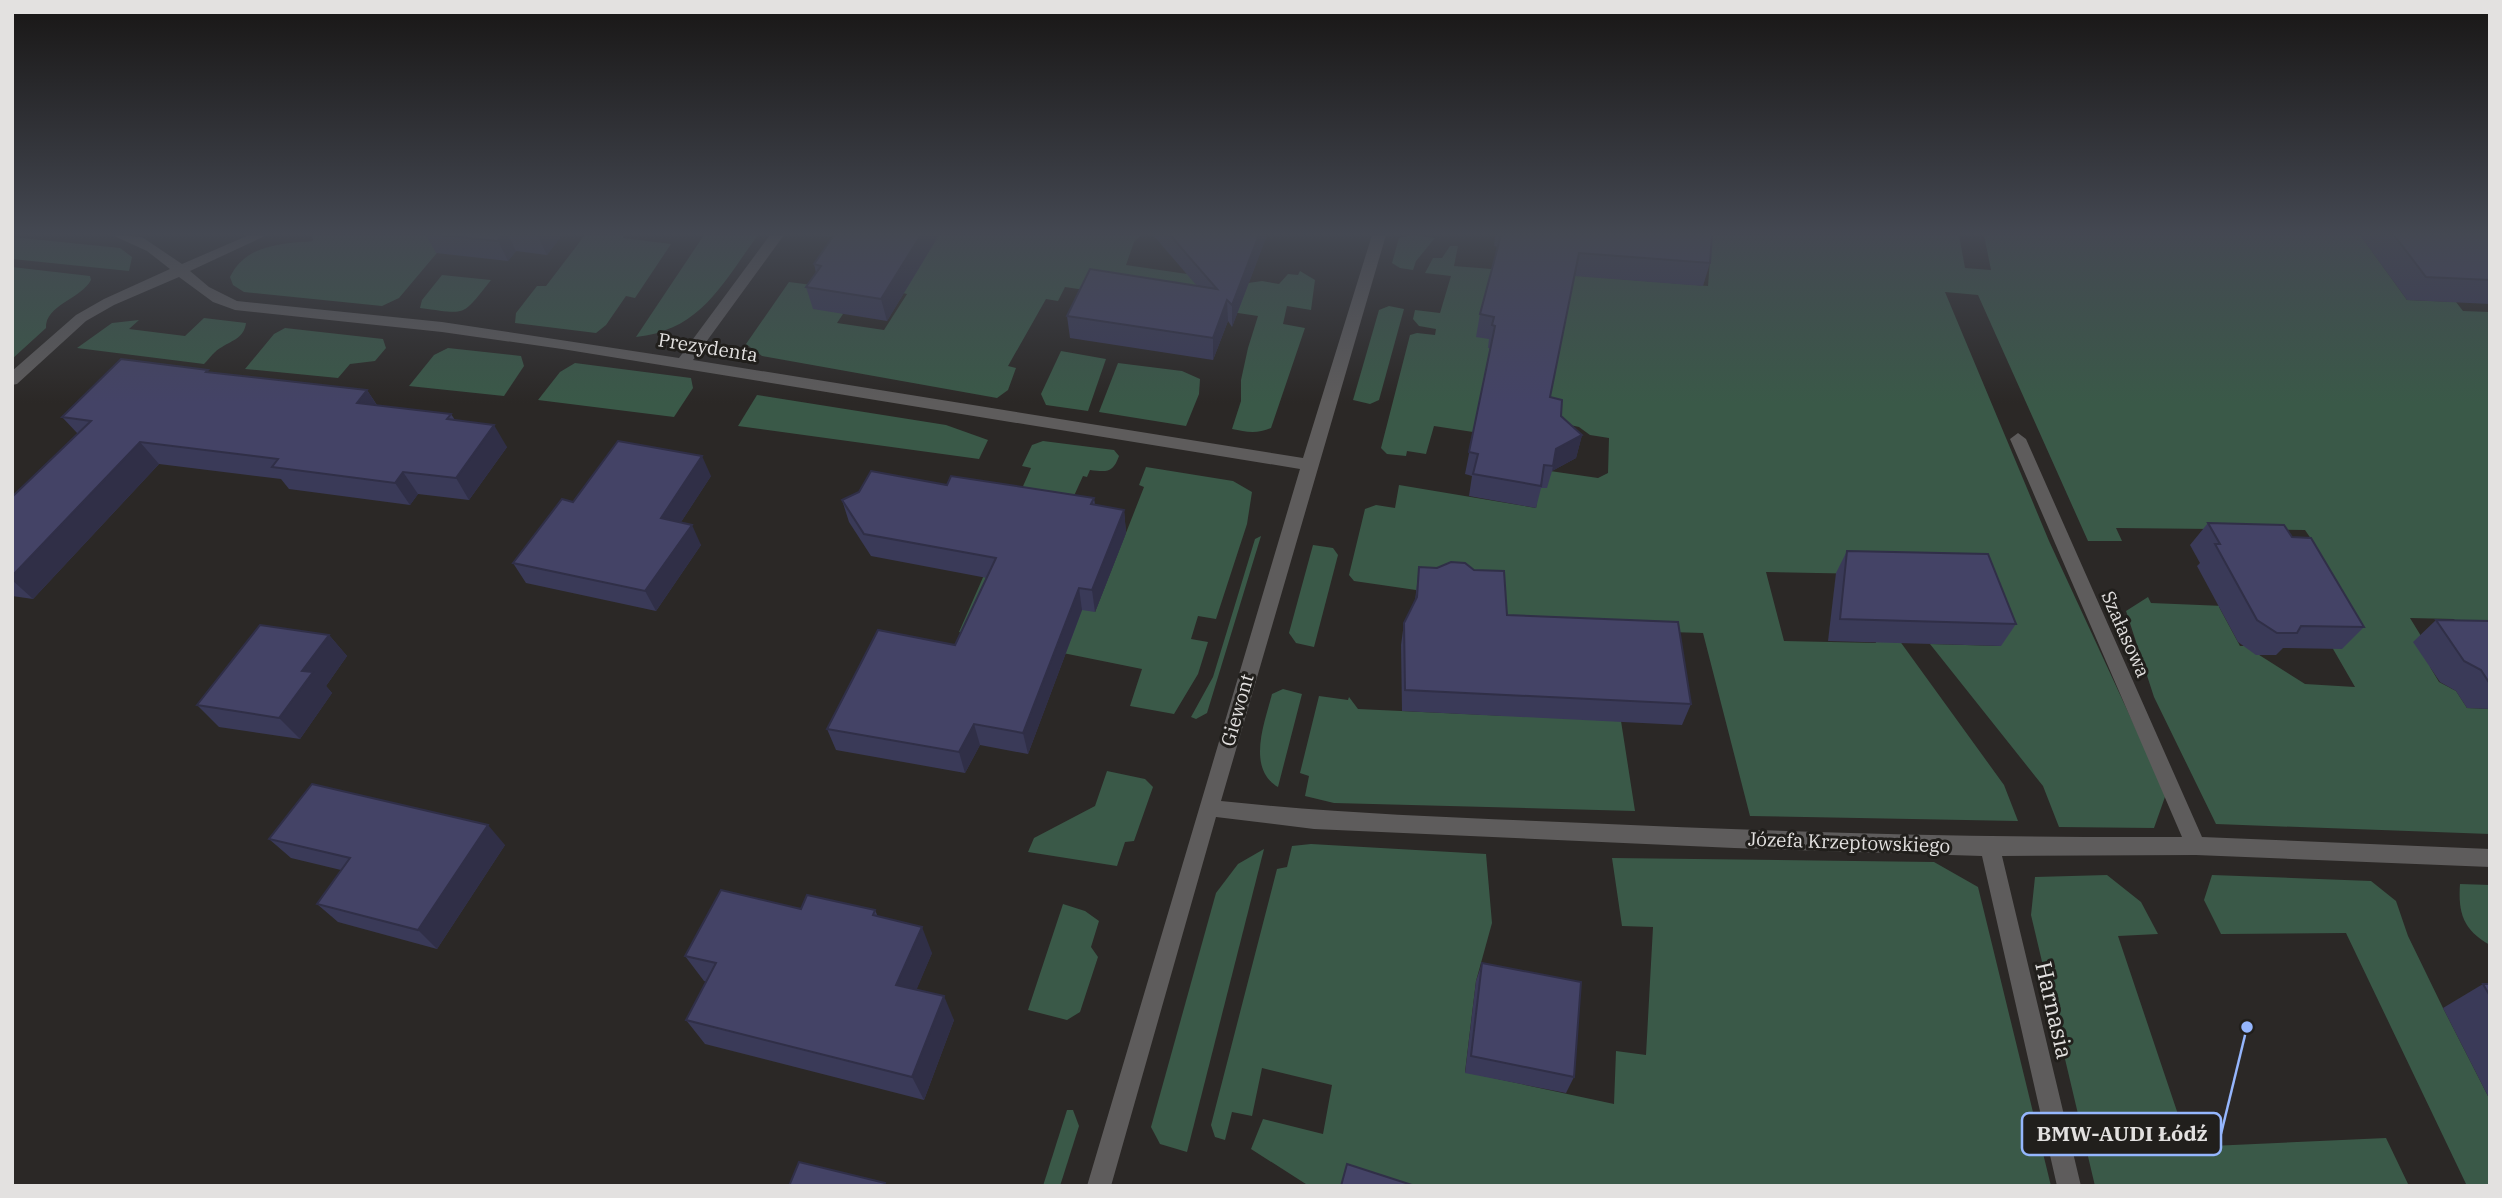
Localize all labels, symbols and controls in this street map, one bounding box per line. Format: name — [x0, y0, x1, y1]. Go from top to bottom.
street label: Prezydenta — [656, 327, 760, 367]
street label: Szałasowa — [2096, 587, 2156, 681]
street label: Giewont — [1215, 671, 1259, 749]
street label: Józefa Krzeptowskiego — [1747, 826, 1951, 858]
street label: Harnasia — [2029, 958, 2081, 1062]
callout: BMW-AUDI Łódź — [2022, 1113, 2221, 1155]
text: BMW-AUDI Łódź — [2037, 1119, 2208, 1147]

